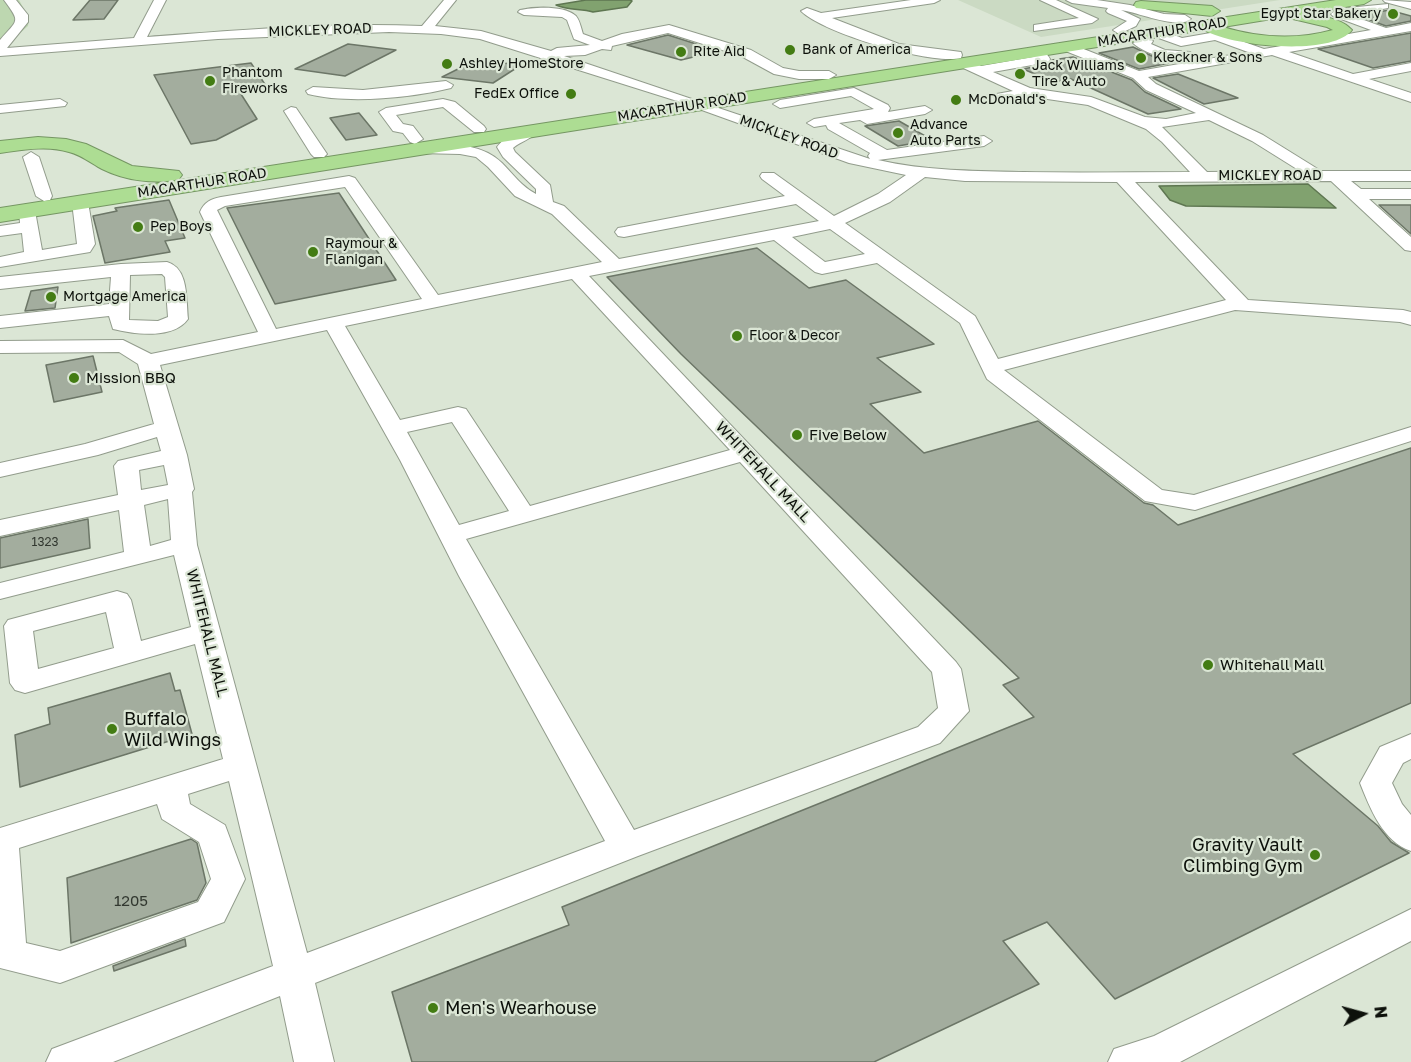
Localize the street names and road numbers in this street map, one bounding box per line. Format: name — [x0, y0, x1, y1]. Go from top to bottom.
street label: MACARTHUR ROAD — [1096, 13, 1228, 51]
street label: MICKLEY ROAD — [268, 20, 372, 40]
street label: MACARTHUR ROAD — [616, 88, 748, 126]
street label: MICKLEY ROAD — [737, 111, 841, 163]
street label: MACARTHUR ROAD — [136, 164, 268, 202]
street label: MICKLEY ROAD — [1218, 168, 1322, 184]
street label: WHITEHALL MALL — [712, 418, 814, 526]
street label: WHITEHALL MALL — [182, 567, 232, 699]

